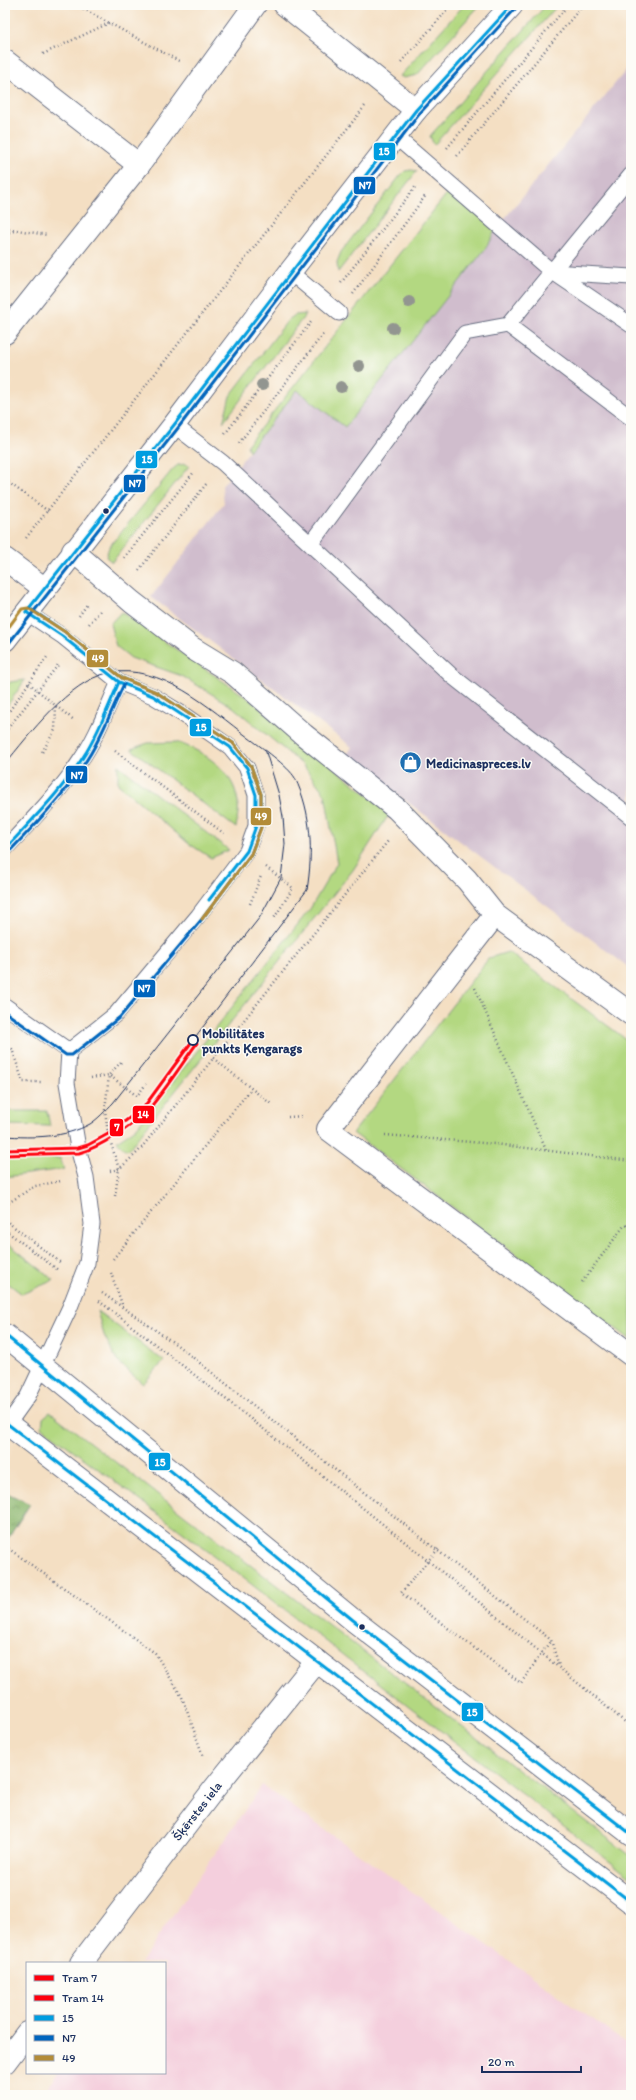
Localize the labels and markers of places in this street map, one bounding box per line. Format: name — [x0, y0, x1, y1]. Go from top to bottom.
unlabelled marker — [101, 506, 111, 516]
shop icon: Medicinaspreces.lv — [398, 750, 424, 776]
place label: Medicinaspreces.lv — [426, 756, 532, 772]
place label: Mobilitātes punkts Ķengarags — [201, 1026, 302, 1057]
marker: Mobilitātes punkts Ķengarags — [187, 1034, 199, 1046]
unlabelled marker — [357, 1622, 367, 1632]

